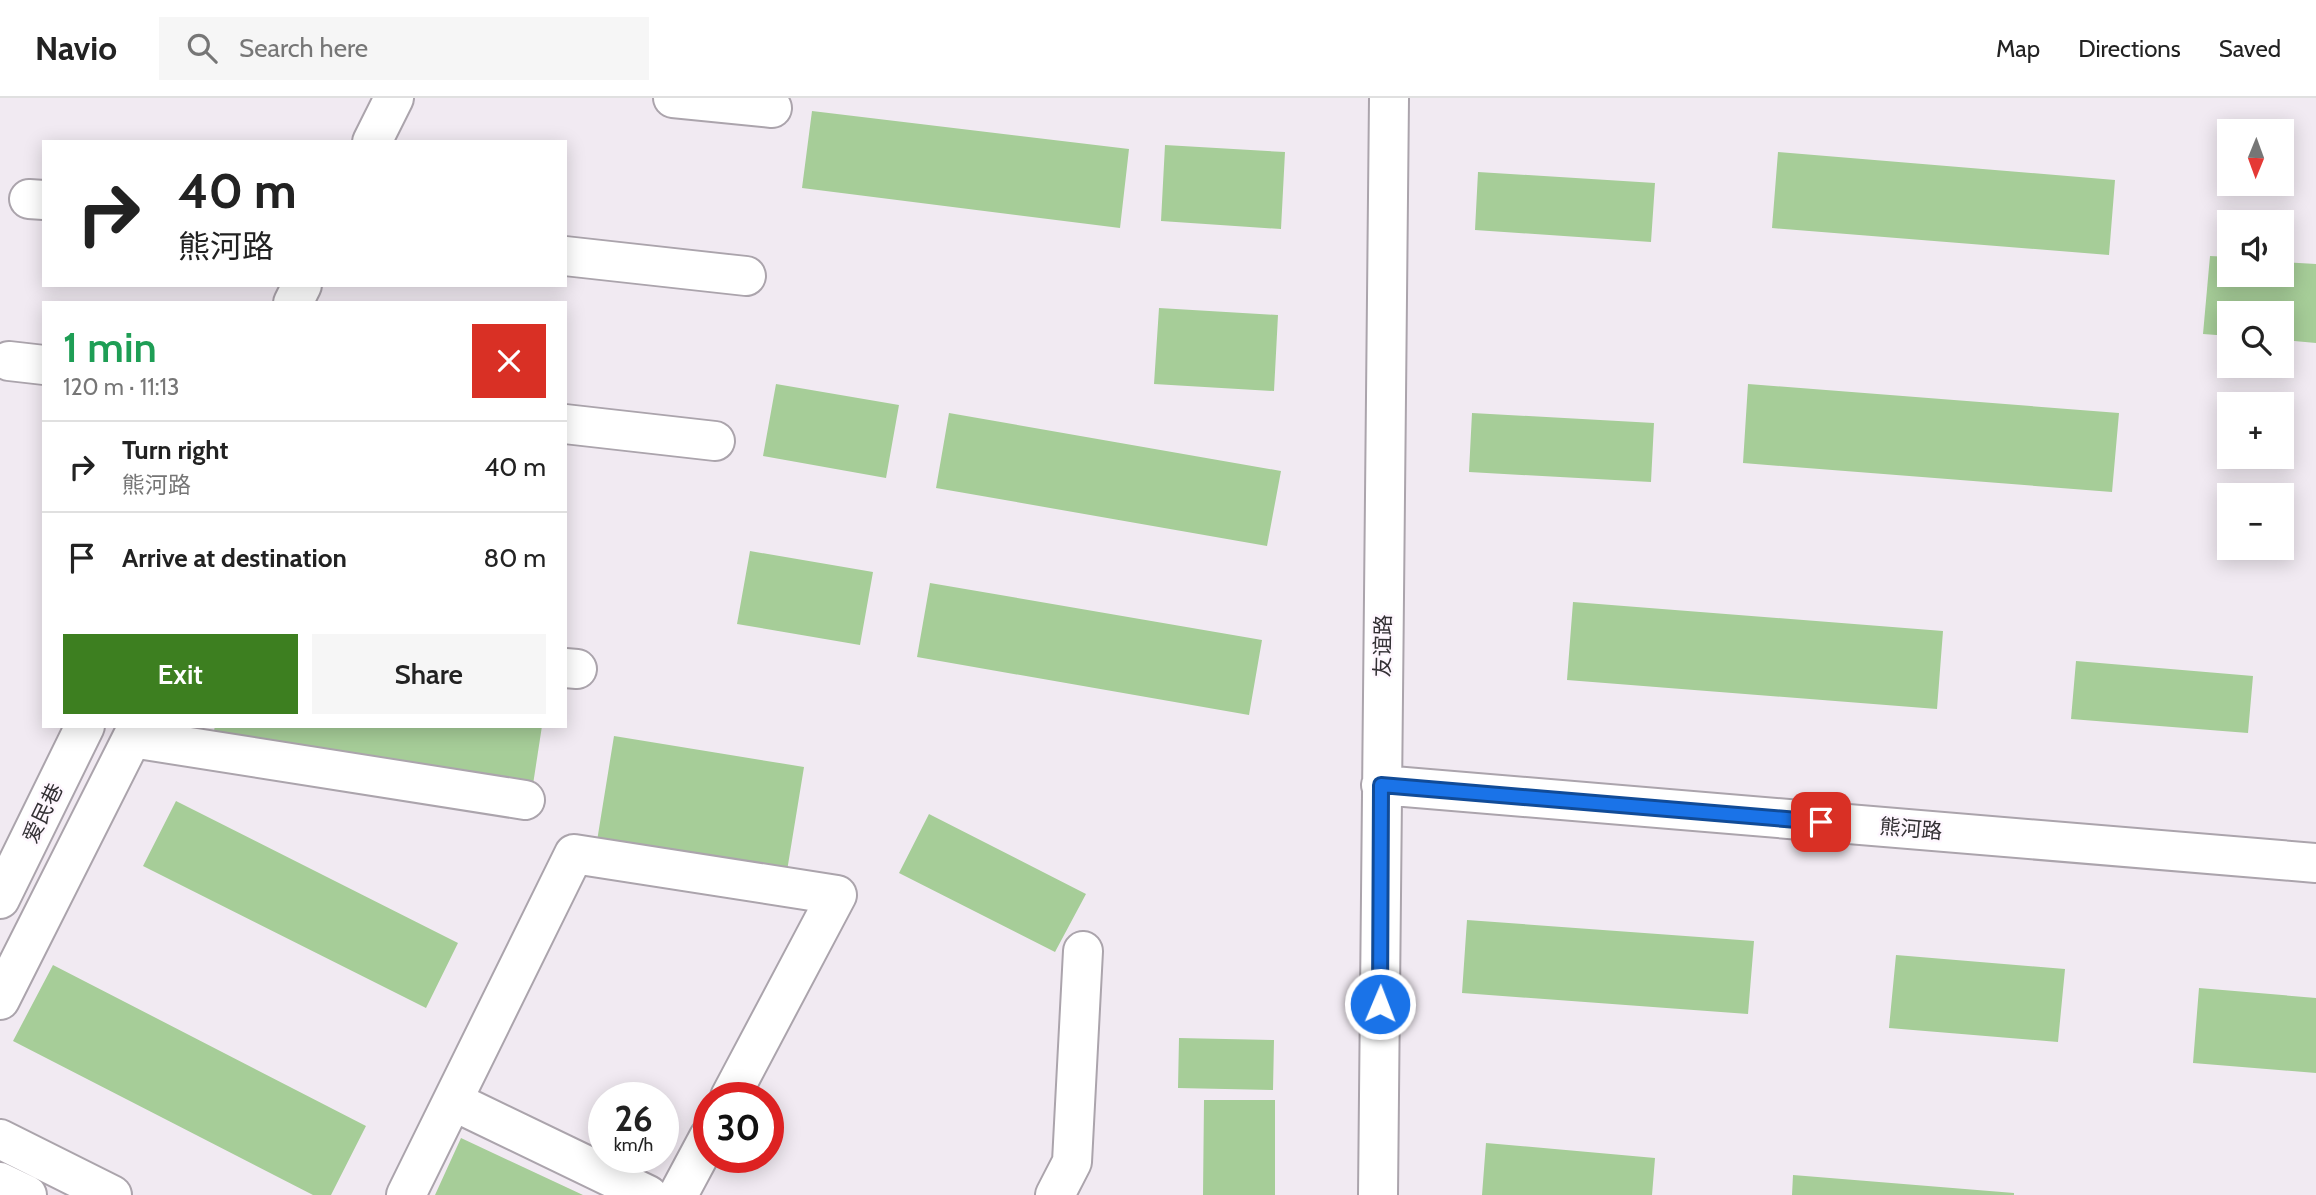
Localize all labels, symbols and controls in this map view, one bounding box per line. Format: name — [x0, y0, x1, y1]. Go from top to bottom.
search box — [159, 17, 649, 80]
text: Navio — [35, 28, 117, 68]
icon: search — [183, 29, 221, 67]
text: Search here — [239, 32, 368, 64]
text: Map — [1996, 34, 2040, 63]
text: Directions — [2078, 34, 2181, 63]
text: Saved — [2219, 34, 2281, 63]
north arrow — [2217, 119, 2294, 196]
map controls — [2217, 119, 2294, 560]
text: 40 m — [178, 161, 297, 220]
icon: right — [63, 168, 154, 259]
button: sound — [2217, 210, 2294, 287]
text: 熊河路 — [178, 227, 274, 266]
button: search — [2217, 301, 2294, 378]
text: 1 min — [63, 321, 157, 373]
button: close — [472, 324, 546, 398]
text: 120 m · 11:13 — [63, 373, 180, 401]
button: + — [2217, 392, 2294, 469]
text: Turn right — [122, 434, 228, 466]
icon: right — [63, 448, 101, 486]
text: 40 m — [484, 451, 546, 483]
text: 熊河路 — [122, 471, 191, 499]
button: − — [2217, 483, 2294, 560]
icon: arrive — [63, 539, 101, 577]
text: Arrive at destination — [122, 542, 347, 574]
text: 80 m — [483, 542, 546, 574]
street label: 友谊路 — [1369, 614, 1396, 678]
button: Exit — [63, 634, 298, 714]
button: Share — [312, 634, 546, 714]
street label: 爱民巷 — [18, 779, 68, 847]
pin — [1791, 792, 1851, 852]
icon: arrive — [1802, 803, 1840, 841]
street label: 熊河路 — [1879, 813, 1944, 844]
position arrow — [1343, 967, 1417, 1041]
speed limit sign: 30 — [693, 1082, 784, 1173]
text: 26 — [614, 1097, 653, 1140]
text: km/h — [614, 1134, 653, 1156]

